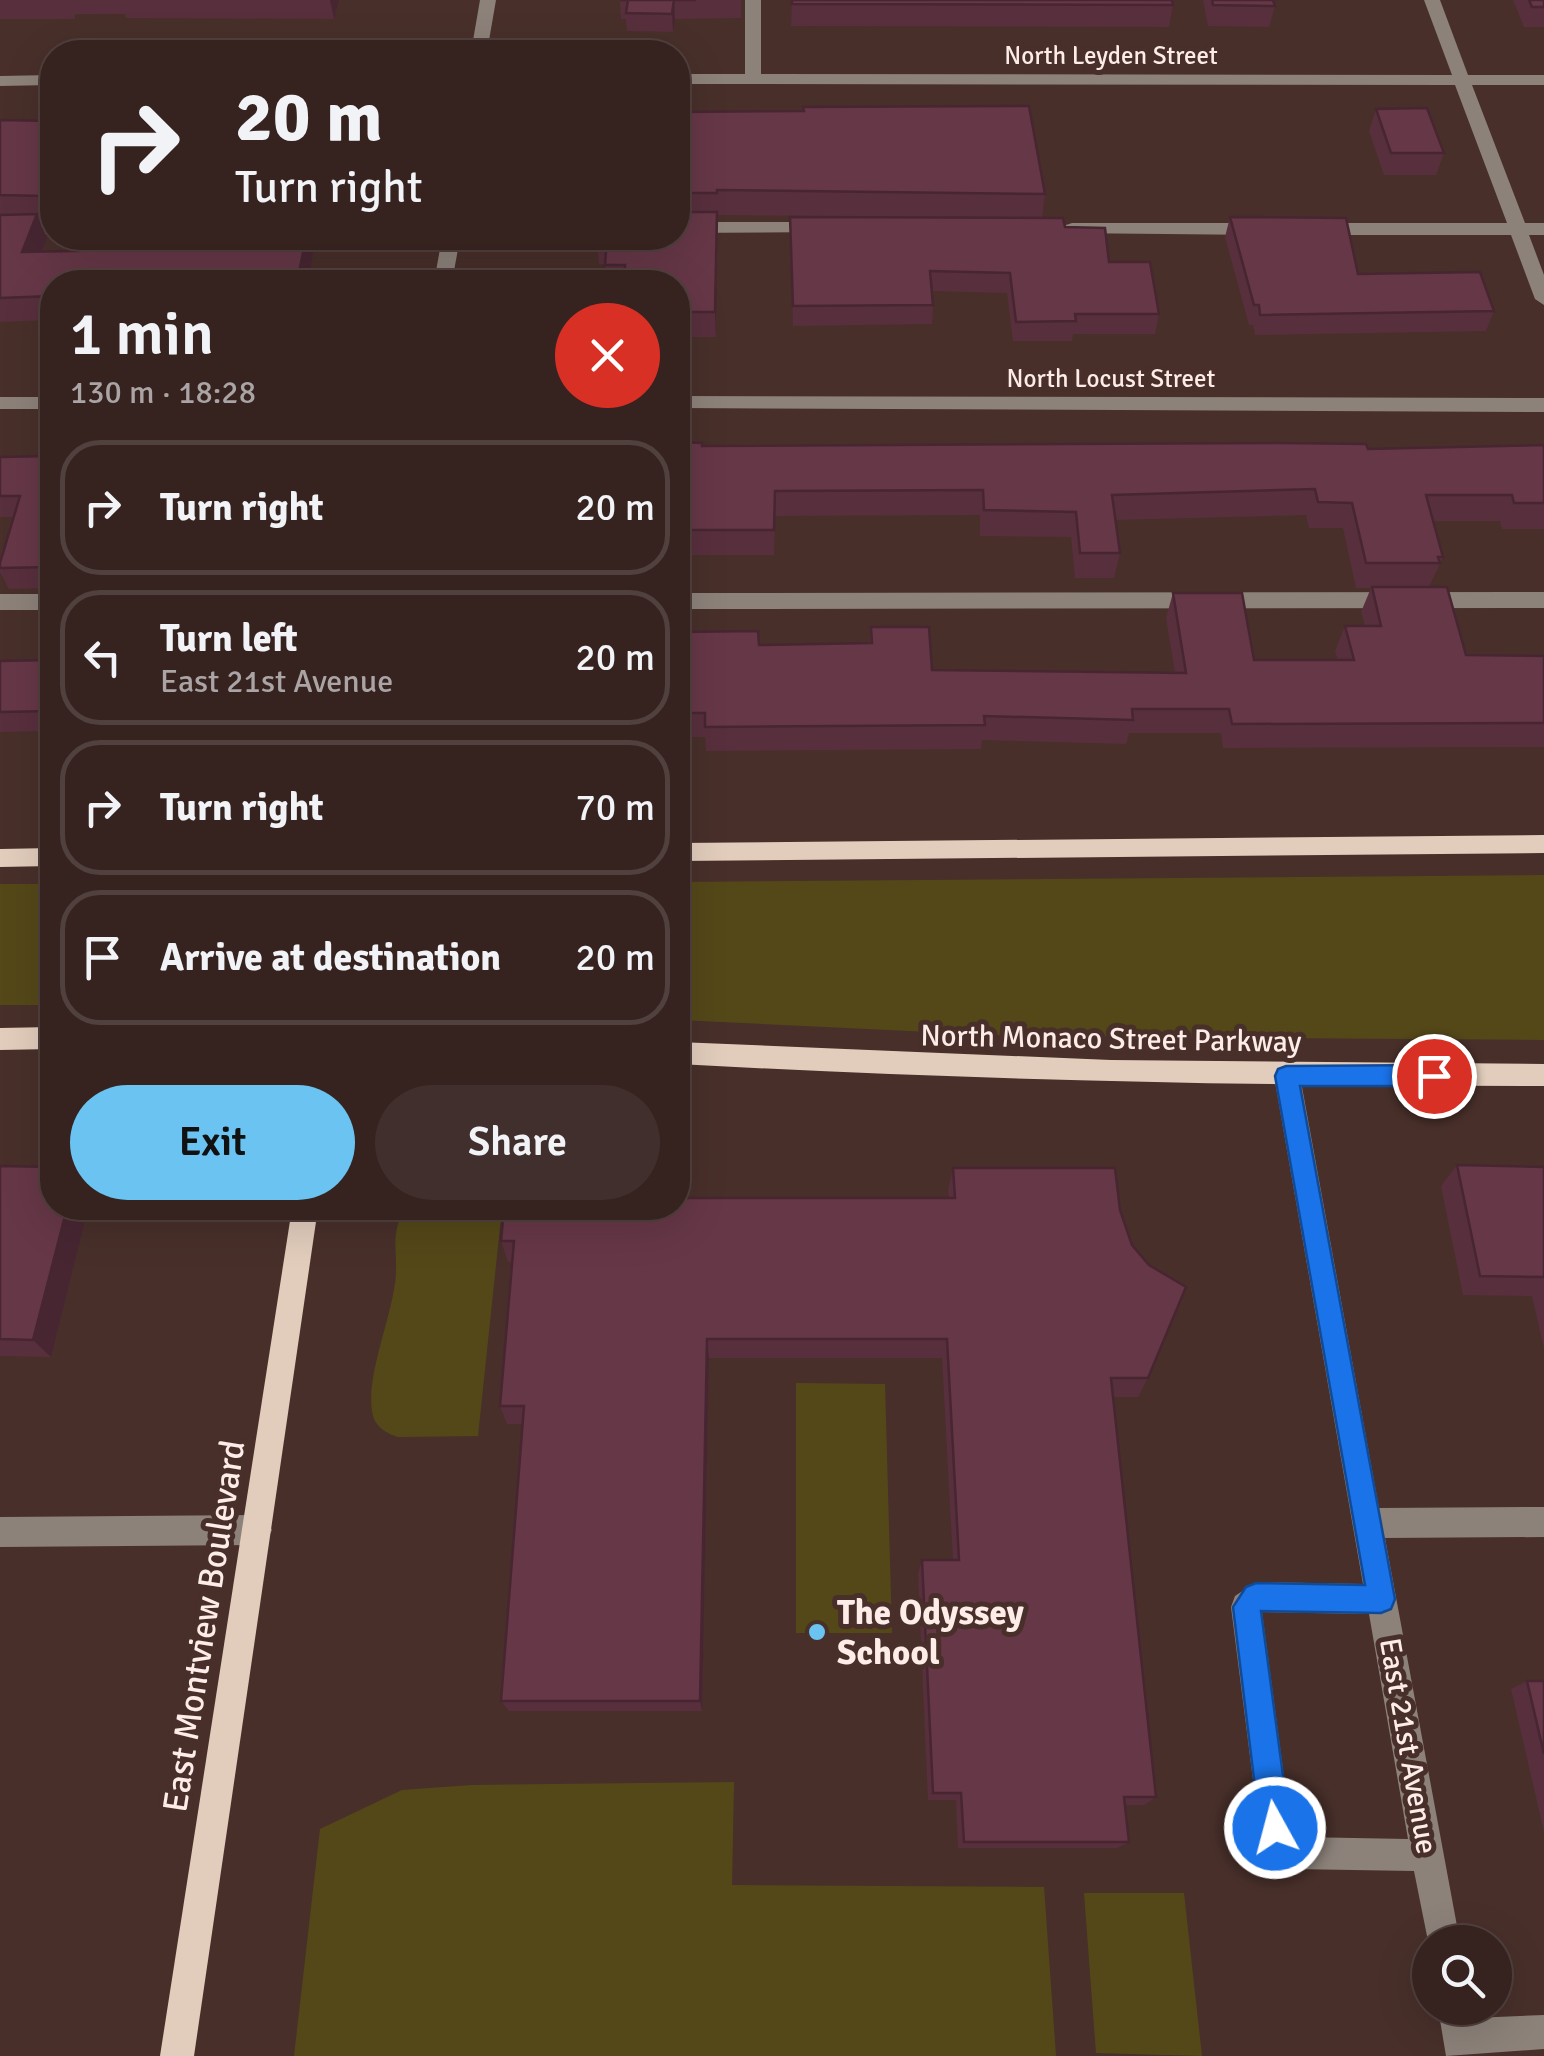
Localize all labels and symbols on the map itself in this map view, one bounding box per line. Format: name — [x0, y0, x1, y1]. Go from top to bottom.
street label: North Leyden Street — [1004, 40, 1218, 71]
street label: North Locust Street — [1007, 363, 1216, 394]
street label: North Monaco Street Parkway — [920, 1017, 1302, 1061]
pin — [1392, 1034, 1477, 1119]
street label: East Montview Boulevard — [153, 1437, 255, 1815]
place label: The Odyssey School — [837, 1591, 1025, 1674]
marker: The Odyssey School — [806, 1621, 828, 1643]
street label: East 21st Avenue — [1371, 1635, 1445, 1857]
position arrow — [1223, 1776, 1327, 1880]

